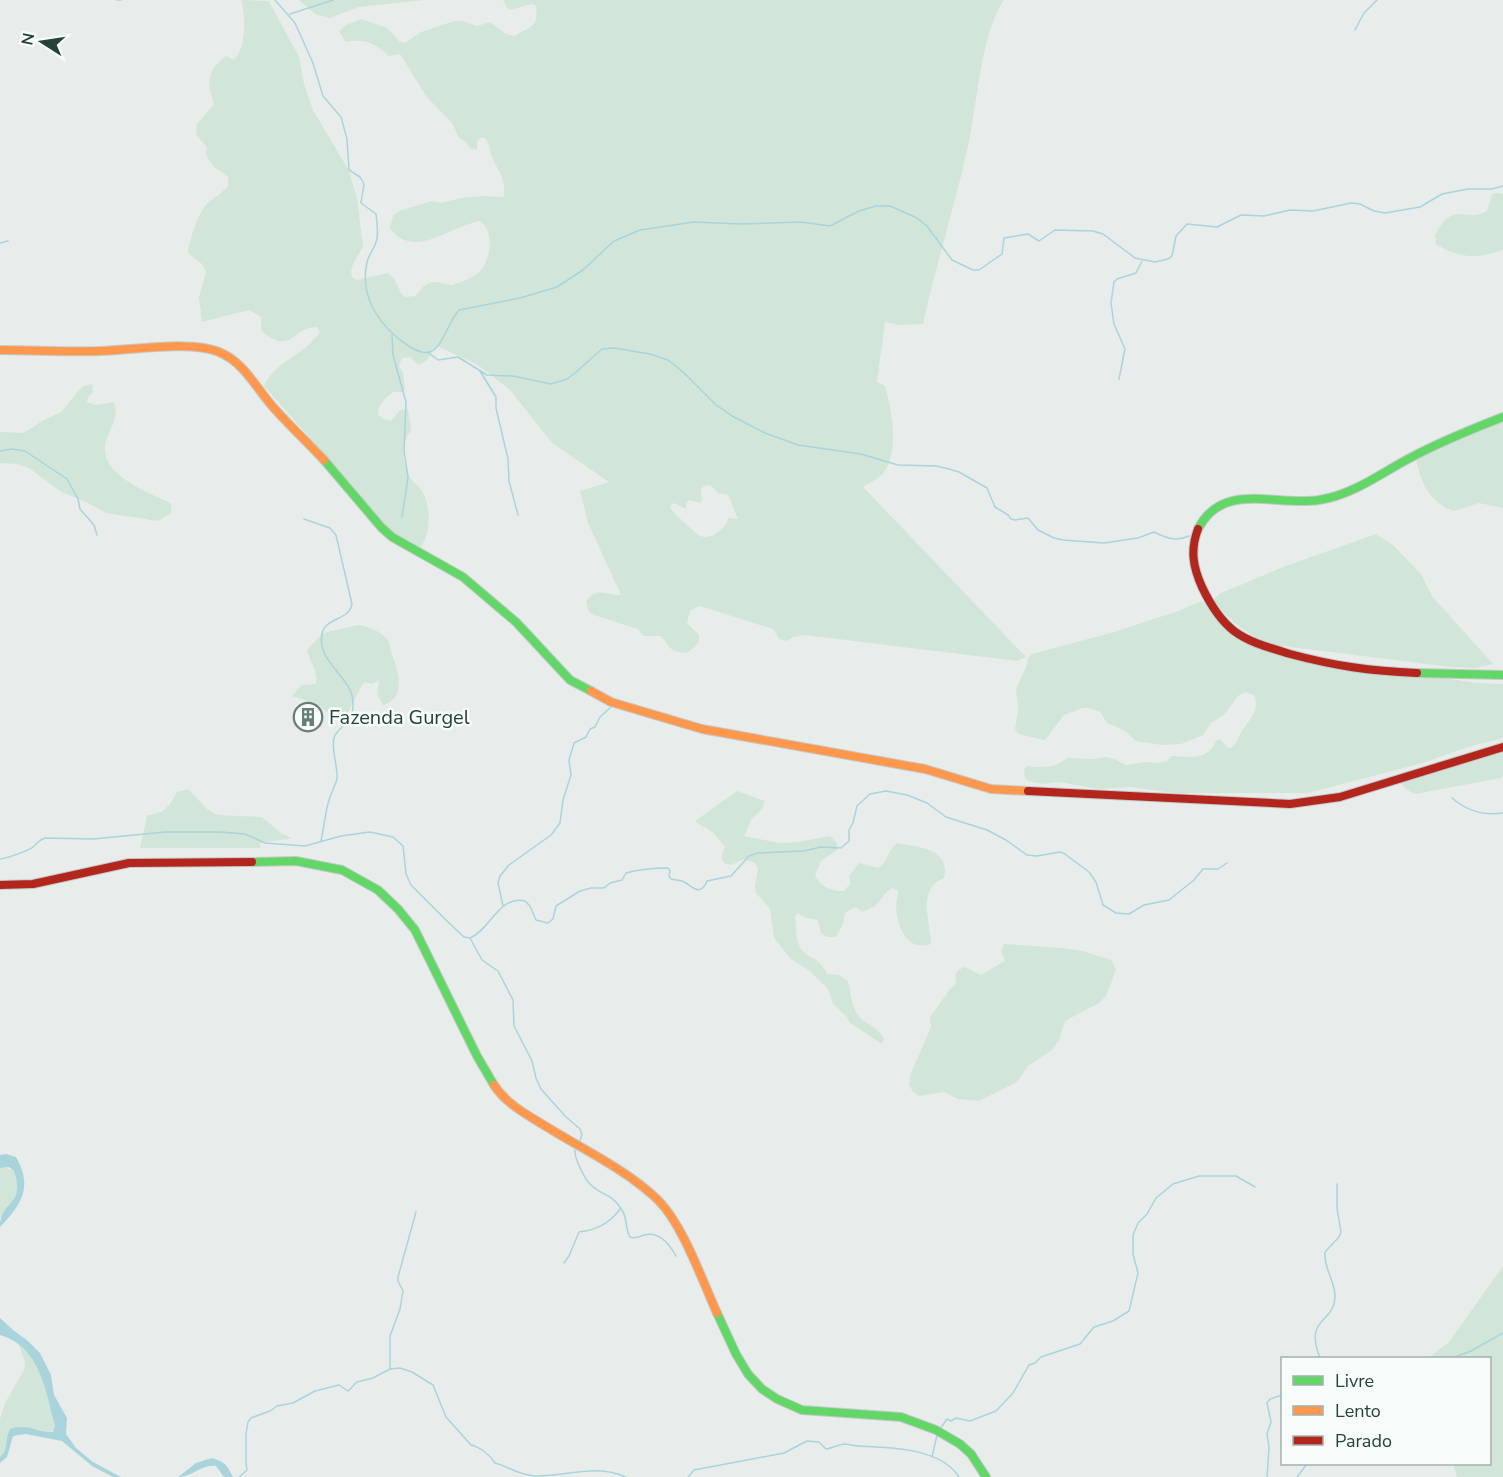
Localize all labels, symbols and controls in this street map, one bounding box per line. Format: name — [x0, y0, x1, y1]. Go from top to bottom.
north arrow — [12, 12, 72, 72]
text: N — [16, 31, 40, 47]
building icon: Fazenda Gurgel — [292, 701, 324, 733]
place label: Fazenda Gurgel — [329, 704, 470, 731]
legend — [1281, 1357, 1491, 1465]
text: Livre — [1335, 1369, 1374, 1393]
text: Lento — [1335, 1399, 1381, 1423]
text: Parado — [1335, 1429, 1392, 1453]

